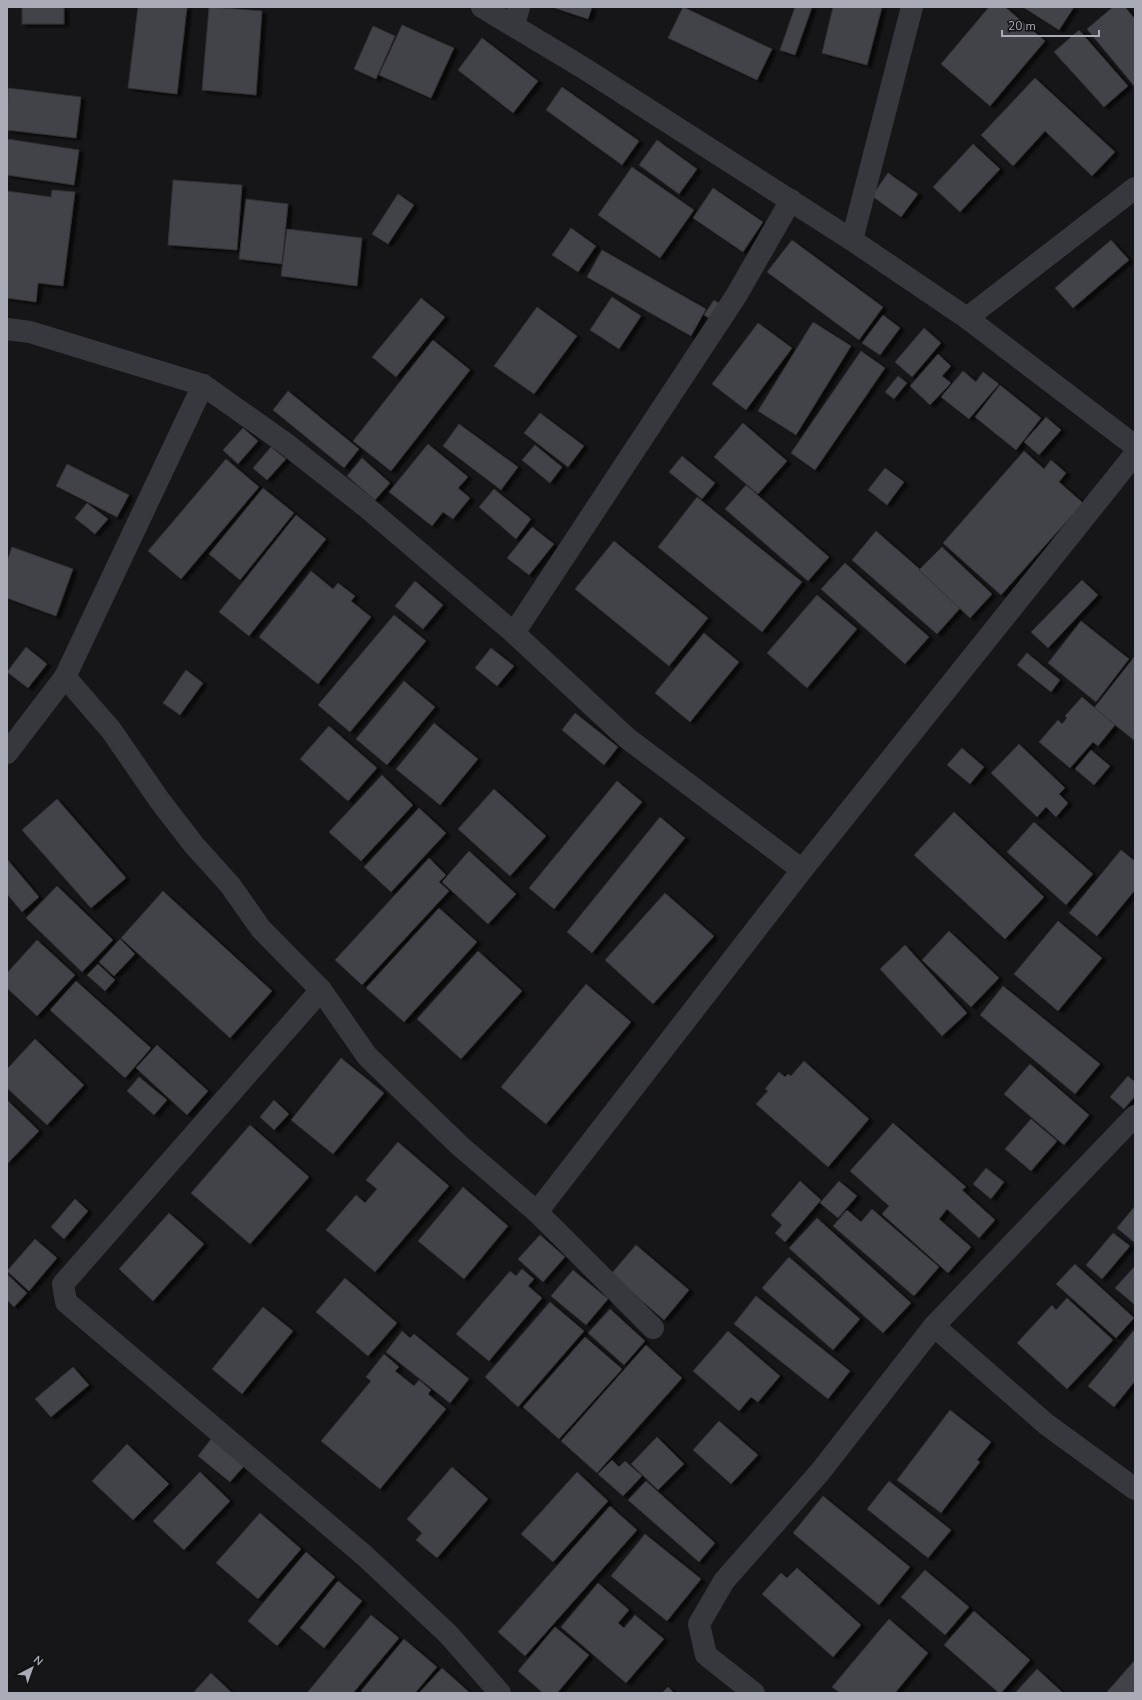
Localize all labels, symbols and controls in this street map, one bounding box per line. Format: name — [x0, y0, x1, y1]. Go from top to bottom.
scale bar — [1002, 12, 1099, 38]
text: 20 m — [1008, 18, 1036, 34]
north arrow — [12, 1648, 52, 1688]
text: N — [30, 1652, 46, 1669]

